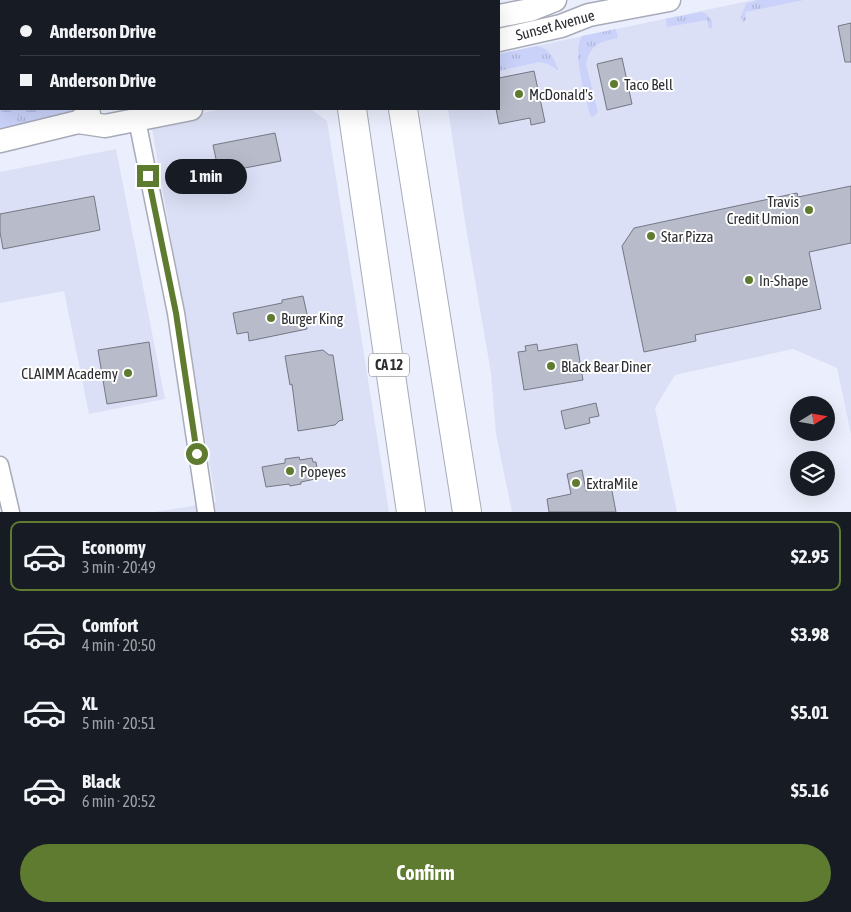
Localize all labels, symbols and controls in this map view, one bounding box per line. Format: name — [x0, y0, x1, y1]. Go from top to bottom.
street label: Sunset Avenue — [514, 6, 596, 44]
text: Anderson Drive — [50, 20, 156, 42]
text: Anderson Drive — [50, 69, 156, 91]
place label: Taco Bell — [624, 76, 673, 93]
marker: Taco Bell — [608, 78, 620, 90]
place label: McDonald's — [529, 86, 593, 103]
marker: McDonald's — [513, 88, 525, 100]
callout: 1 min — [166, 158, 248, 194]
route end — [137, 165, 159, 187]
text: 1 min — [190, 167, 222, 185]
place label: Travis Credit Umion — [727, 193, 799, 227]
marker: Travis Credit Umion — [803, 204, 815, 216]
place label: Star Pizza — [661, 228, 713, 245]
marker: Star Pizza — [645, 230, 657, 242]
place label: In-Shape — [759, 272, 809, 289]
marker: In-Shape — [743, 274, 755, 286]
place label: Burger King — [281, 310, 344, 327]
marker: Burger King — [265, 312, 277, 324]
road number: CA 12 — [369, 354, 409, 376]
place label: Black Bear Diner — [561, 358, 652, 375]
marker: Black Bear Diner — [545, 360, 557, 372]
place label: CLAIMM Academy — [21, 365, 118, 382]
marker: CLAIMM Academy — [122, 367, 134, 379]
north arrow — [790, 396, 835, 441]
map controls — [790, 396, 835, 496]
route start — [186, 443, 208, 465]
button: layers — [790, 451, 835, 496]
place label: Popeyes — [300, 463, 346, 480]
marker: Popeyes — [284, 465, 296, 477]
place label: ExtraMile — [586, 475, 638, 492]
marker: ExtraMile — [570, 477, 582, 489]
icon: car — [22, 534, 67, 579]
text: Economy — [82, 536, 146, 558]
text: $2.95 — [791, 545, 829, 567]
text: 3 min · 20:49 — [82, 558, 156, 576]
icon: car — [22, 612, 67, 657]
text: Comfort — [82, 614, 138, 636]
text: $3.98 — [791, 623, 829, 645]
text: 4 min · 20:50 — [82, 636, 156, 654]
icon: car — [22, 690, 67, 735]
text: XL — [82, 692, 98, 714]
text: $5.01 — [791, 701, 829, 723]
text: 5 min · 20:51 — [82, 714, 156, 732]
icon: car — [22, 768, 67, 813]
text: Black — [82, 770, 120, 792]
text: $5.16 — [791, 779, 829, 801]
text: 6 min · 20:52 — [82, 792, 156, 810]
button: Confirm — [20, 844, 831, 902]

